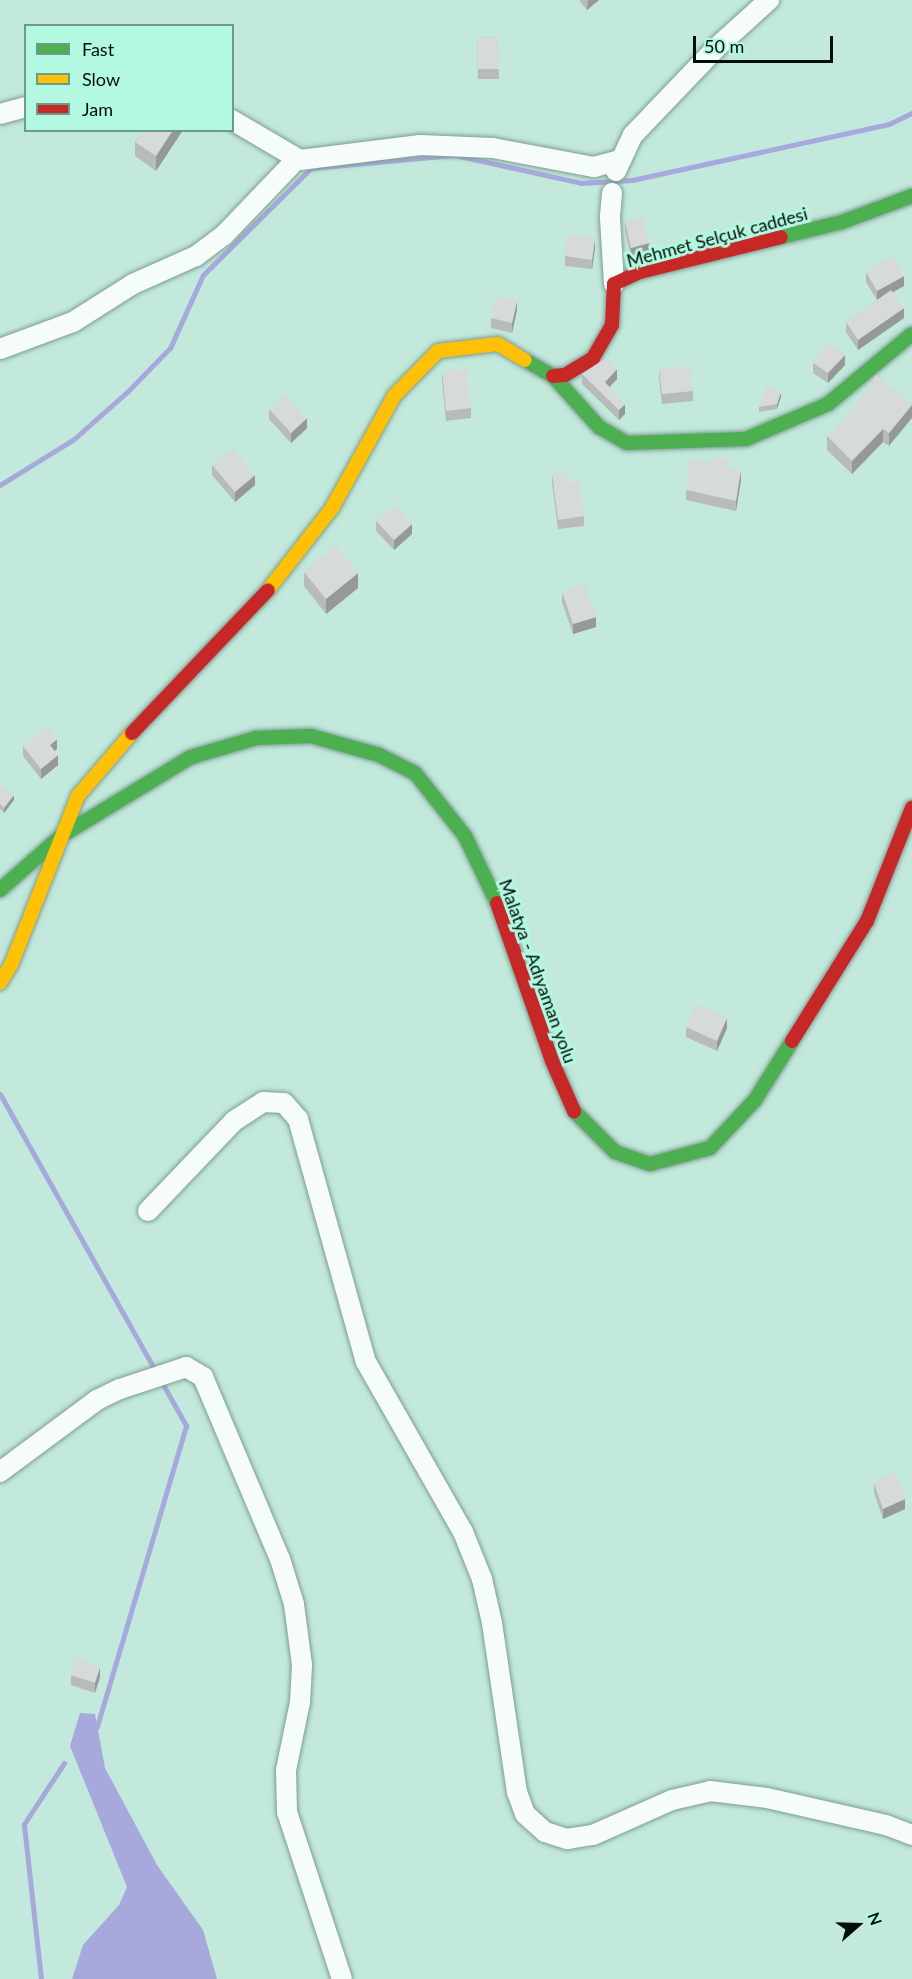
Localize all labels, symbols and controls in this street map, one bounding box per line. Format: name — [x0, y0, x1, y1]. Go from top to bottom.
legend — [24, 24, 234, 132]
scale bar — [696, 24, 836, 62]
text: 50 m — [704, 35, 744, 57]
text: Fast — [82, 38, 114, 60]
text: Slow — [82, 68, 120, 90]
text: Jam — [82, 98, 113, 120]
street label: Mehmet Selçuk caddesi — [624, 202, 810, 272]
street label: Malatya - Adıyaman yolu — [494, 876, 582, 1066]
north arrow — [828, 1895, 888, 1955]
text: N — [864, 1910, 886, 1928]

